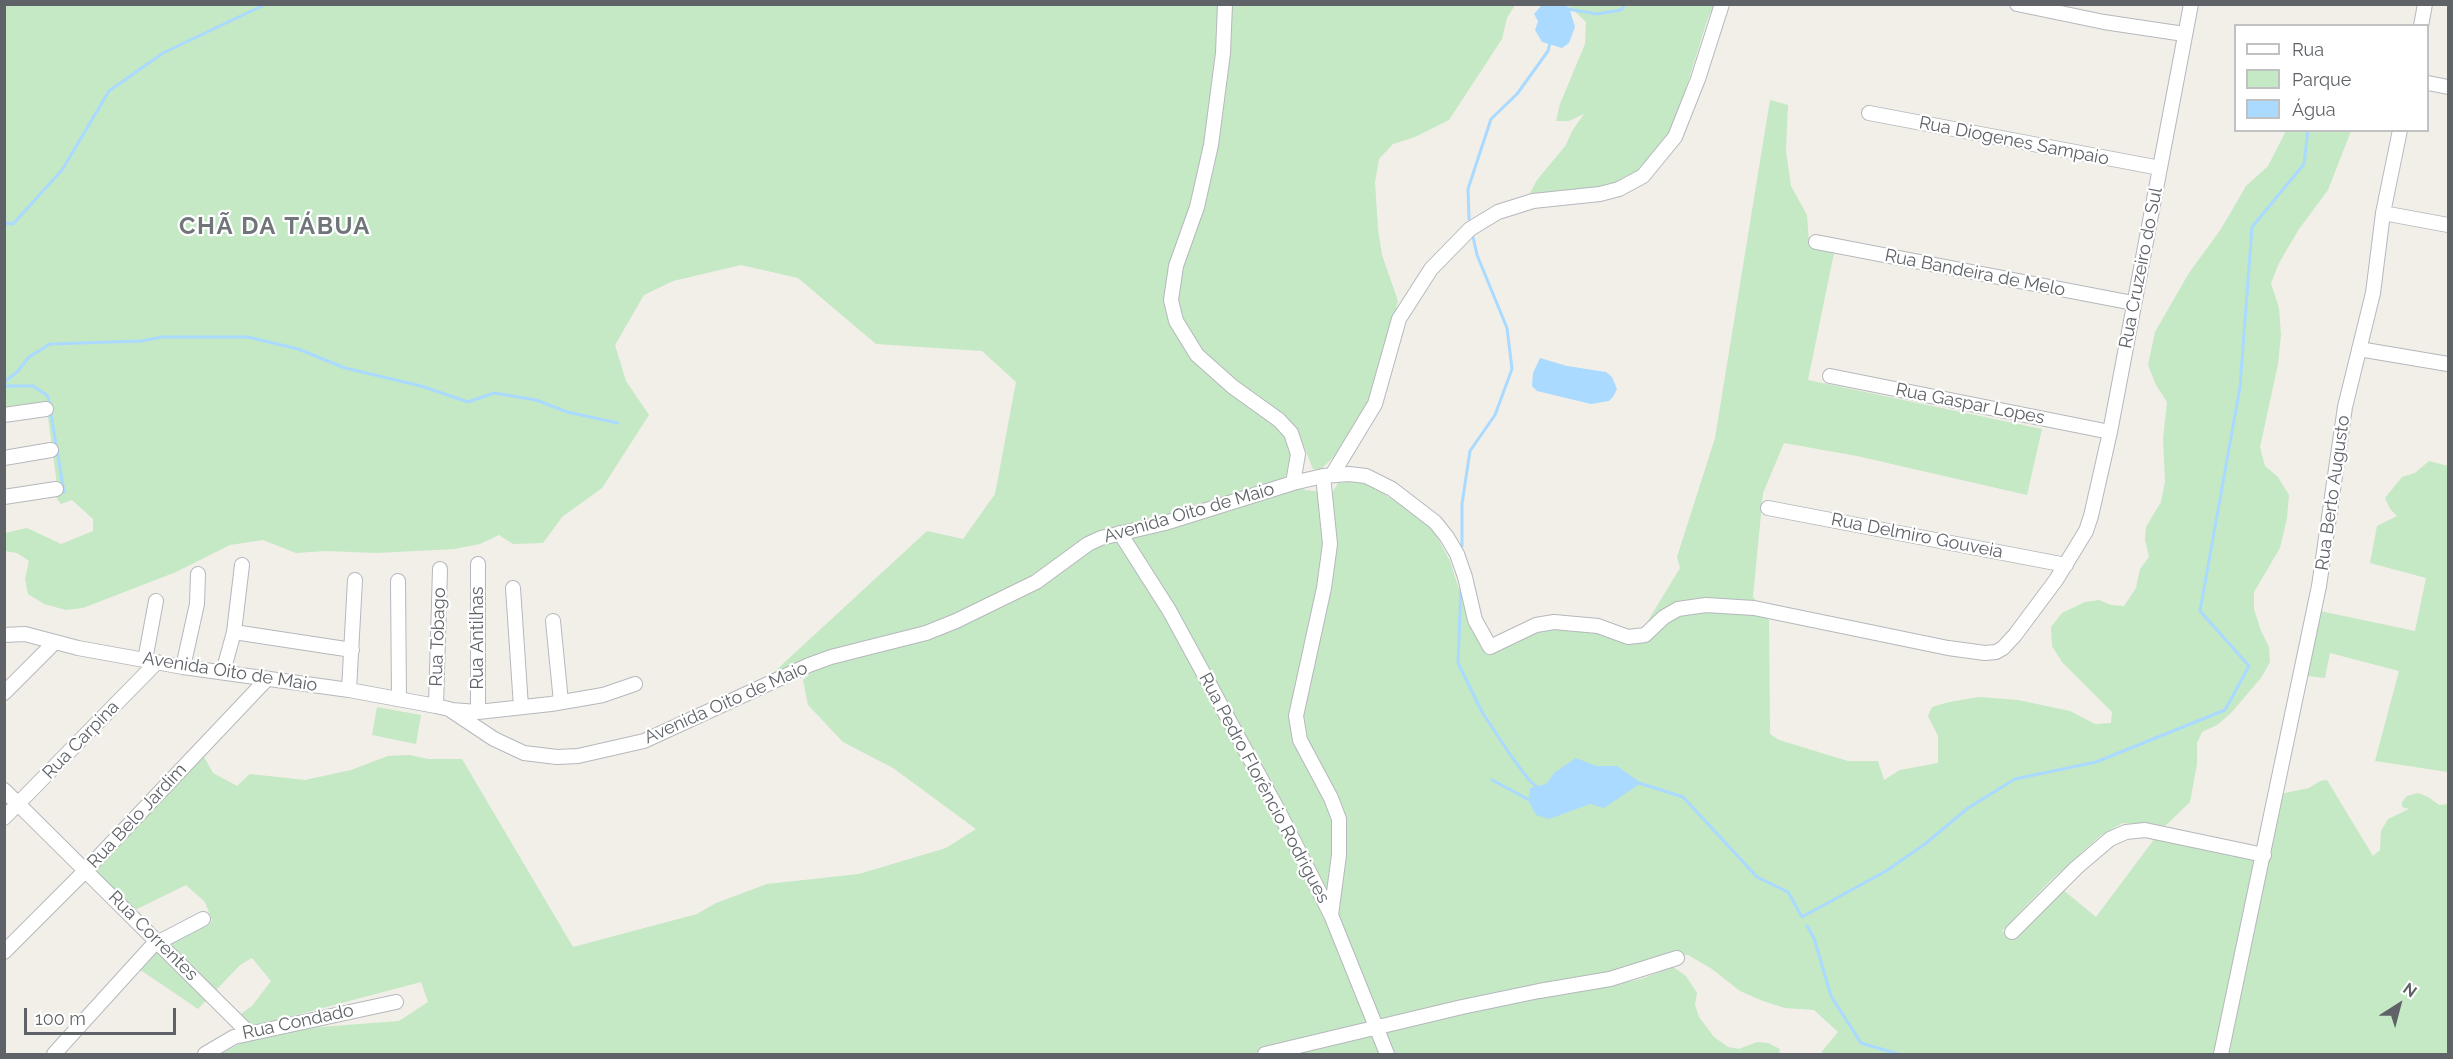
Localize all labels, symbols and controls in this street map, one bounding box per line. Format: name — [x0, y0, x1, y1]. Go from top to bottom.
legend — [2234, 24, 2429, 132]
text: Rua — [2292, 39, 2324, 60]
text: Parque — [2292, 69, 2351, 90]
text: Água — [2292, 99, 2336, 120]
street label: Rua Diogenes Sampaio — [1917, 112, 2111, 170]
street label: Rua Cruzeiro do Sul — [2115, 186, 2167, 350]
district label: CHÃ DA TÁBUA — [179, 213, 371, 241]
street label: Rua Bandeira de Melo — [1883, 245, 2067, 301]
street label: Rua Gaspar Lopes — [1894, 379, 2046, 429]
street label: Rua Berto Augusto — [2311, 414, 2355, 572]
street label: Avenida Oito de Maio — [1101, 478, 1277, 548]
street label: Rua Delmiro Gouveia — [1829, 509, 2005, 563]
street label: Rua Antilhas — [467, 586, 489, 690]
street label: Rua Tobago — [425, 587, 451, 687]
street label: Avenida Oito de Maio — [141, 648, 319, 696]
street label: Avenida Oito de Maio — [641, 657, 811, 749]
street label: Rua Pedro Florêncio Rodrigues — [1194, 669, 1334, 907]
street label: Rua Carpina — [38, 696, 124, 784]
street label: Rua Belo Jardim — [83, 759, 191, 873]
street label: Rua Correntes — [104, 887, 202, 985]
north arrow — [2369, 975, 2429, 1035]
text: N — [2399, 979, 2420, 1001]
scale bar — [27, 996, 178, 1034]
street label: Rua Condado — [240, 1000, 356, 1044]
text: 100 m — [35, 1008, 86, 1029]

